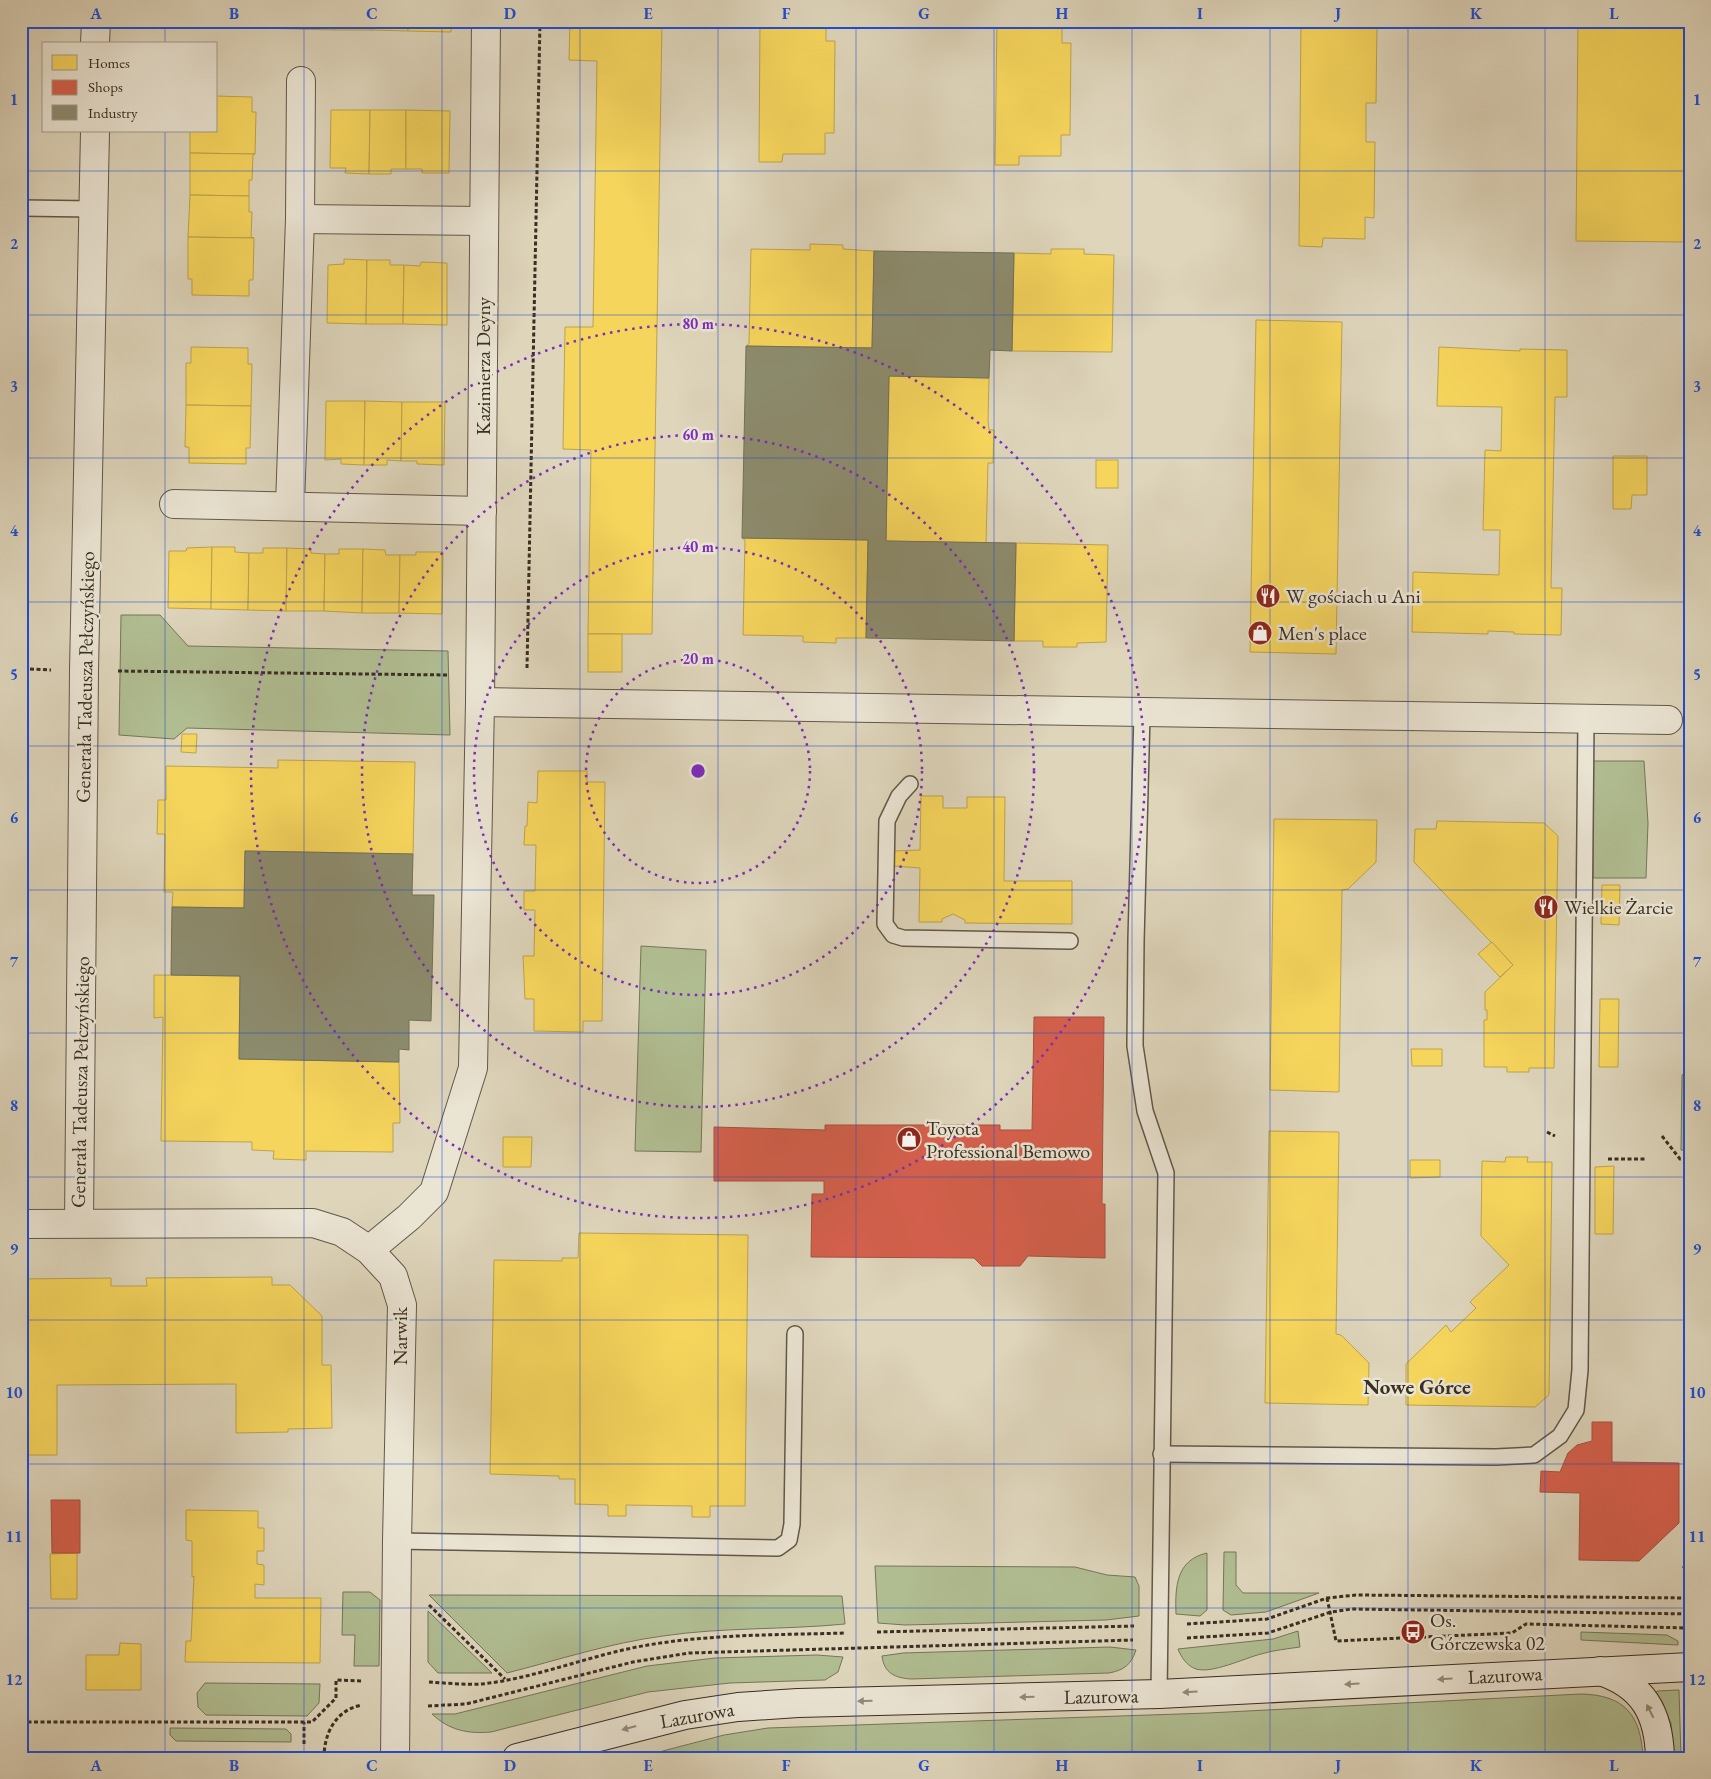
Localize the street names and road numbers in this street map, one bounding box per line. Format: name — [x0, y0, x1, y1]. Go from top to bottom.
street label: Kazimierza Deyny — [470, 297, 496, 435]
street label: Generała Tadeusza Pełczyńskiego — [70, 551, 100, 803]
street label: Generała Tadeusza Pełczyńskiego — [65, 956, 95, 1208]
street label: Narwik — [387, 1306, 413, 1365]
street label: Lazurowa — [1467, 1660, 1543, 1690]
street label: Lazurowa — [1063, 1682, 1139, 1710]
street label: Lazurowa — [658, 1696, 736, 1734]

